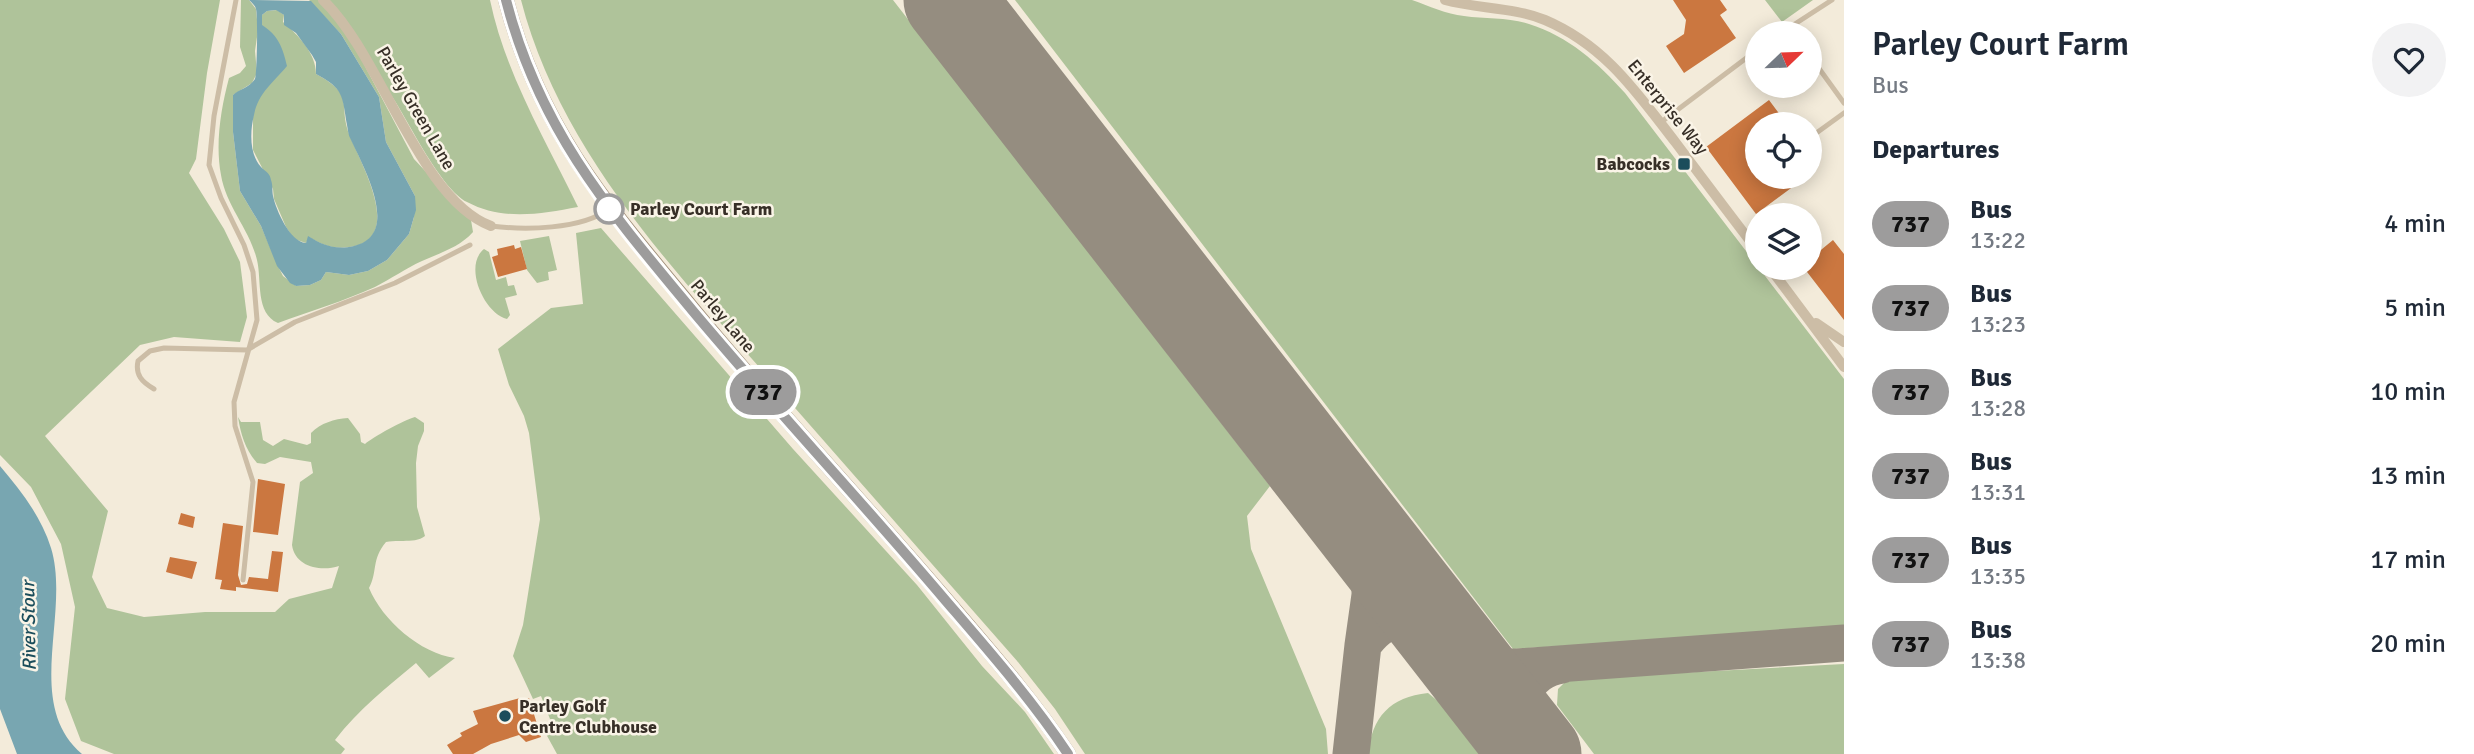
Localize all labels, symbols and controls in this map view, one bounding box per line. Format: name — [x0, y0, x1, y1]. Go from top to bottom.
north arrow — [1745, 21, 1822, 98]
map controls — [1745, 21, 1822, 280]
button: heart — [2372, 23, 2446, 97]
text: Parley Court Farm — [1872, 24, 2129, 65]
street label: Parley Green Lane — [372, 42, 460, 174]
street label: Enterprise Way — [1623, 55, 1713, 159]
text: Bus — [1872, 71, 1909, 100]
button: locate — [1745, 112, 1822, 189]
text: Departures — [1872, 134, 1999, 166]
place label: Babcocks — [1596, 153, 1670, 175]
marker: Babcocks — [1676, 156, 1692, 172]
marker: Parley Court Farm — [594, 194, 624, 224]
text: Bus — [1970, 194, 2012, 226]
place label: Parley Court Farm — [630, 198, 772, 220]
button: layers — [1745, 203, 1822, 280]
text: 4 min — [2384, 208, 2446, 240]
text: 737 — [1891, 209, 1930, 239]
text: 13:22 — [1970, 226, 2026, 255]
street label: Parley Lane — [686, 275, 760, 357]
text: Bus — [1970, 278, 2012, 310]
text: 5 min — [2384, 292, 2446, 324]
text: 737 — [1891, 293, 1930, 323]
text: 13:23 — [1970, 310, 2026, 339]
text: Bus — [1970, 362, 2012, 394]
line badge: 737 — [723, 369, 803, 415]
text: 10 min — [2370, 376, 2446, 408]
text: 737 — [744, 377, 782, 407]
text: 737 — [1891, 377, 1930, 407]
text: 13:28 — [1970, 394, 2026, 423]
text: Bus — [1970, 446, 2012, 478]
text: 13 min — [2370, 460, 2446, 492]
text: 737 — [1891, 461, 1930, 491]
text: 13:31 — [1970, 478, 2026, 507]
text: Bus — [1970, 530, 2012, 562]
text: 17 min — [2370, 544, 2446, 576]
text: 737 — [1891, 545, 1930, 575]
text: 13:35 — [1970, 562, 2026, 591]
water label: River Stour — [16, 578, 42, 671]
text: Bus — [1970, 614, 2012, 646]
text: 20 min — [2370, 628, 2446, 660]
text: 737 — [1891, 629, 1930, 659]
text: 13:38 — [1970, 646, 2026, 675]
place label: Parley Golf Centre Clubhouse — [519, 695, 657, 738]
marker: Parley Golf Centre Clubhouse — [497, 708, 513, 724]

